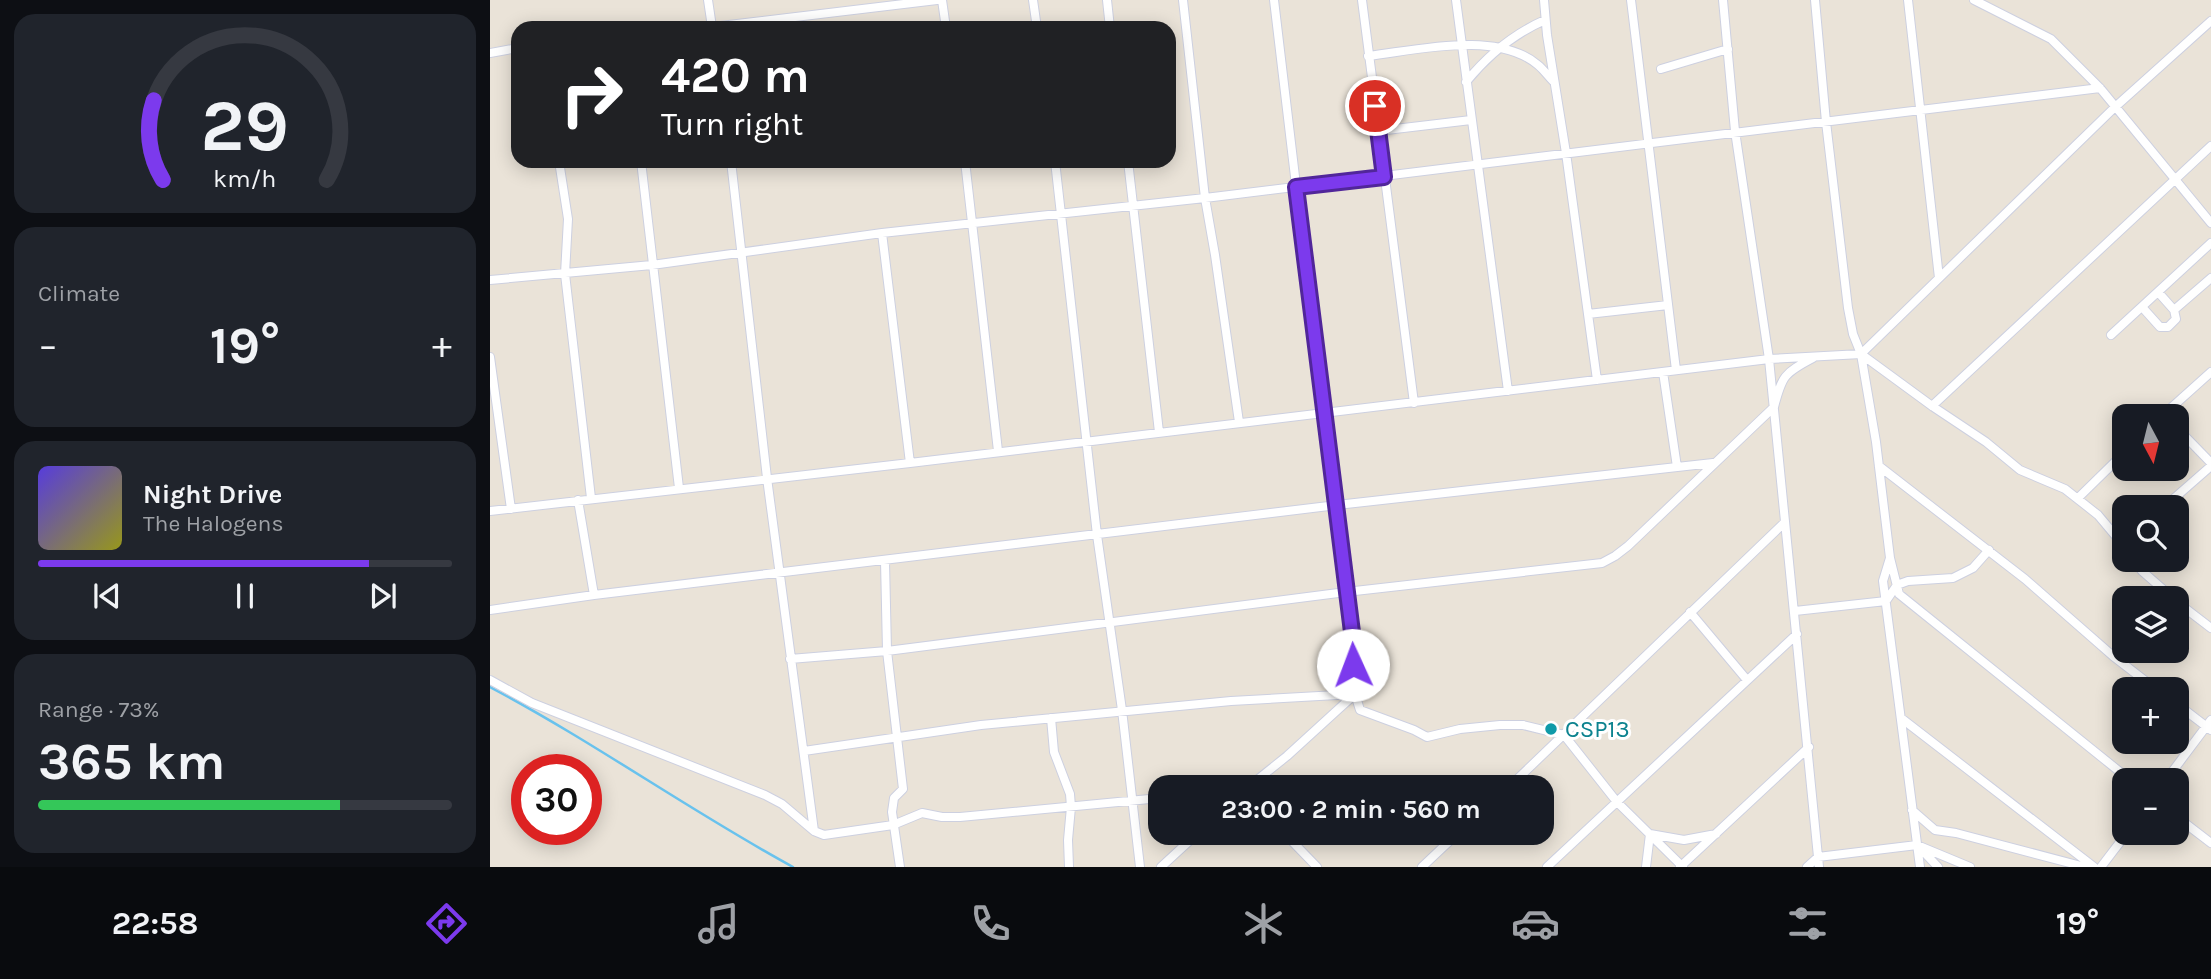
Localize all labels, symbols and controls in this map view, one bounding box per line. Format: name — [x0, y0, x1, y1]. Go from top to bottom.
text: 420 m — [661, 47, 810, 104]
icon: right — [546, 49, 637, 140]
pin — [1345, 76, 1405, 136]
text: 29 — [201, 83, 289, 168]
icon: arrive — [1356, 87, 1394, 125]
text: Turn right — [661, 106, 803, 143]
text: km/h — [213, 163, 277, 192]
text: Climate — [38, 280, 120, 307]
text: 19° — [210, 315, 280, 376]
text: − — [38, 323, 58, 368]
text: + — [432, 323, 452, 368]
north arrow — [2112, 404, 2189, 481]
map controls — [2112, 404, 2189, 845]
text: Night Drive — [143, 479, 282, 510]
button: search — [2112, 495, 2189, 572]
text: The Halogens — [143, 510, 283, 537]
icon: previous — [88, 577, 126, 615]
icon: pause — [226, 577, 264, 615]
icon: next — [364, 577, 402, 615]
button: layers — [2112, 586, 2189, 663]
position arrow — [1316, 628, 1390, 702]
button: + — [2112, 677, 2189, 754]
text: Range · 73% — [38, 696, 160, 723]
place label: CSP13 — [1565, 715, 1630, 743]
marker: CSP13 — [1543, 721, 1559, 737]
text: 365 km — [38, 731, 225, 792]
speed limit sign: 30 — [511, 754, 602, 845]
button: − — [2112, 768, 2189, 845]
text: 23:00 · 2 min · 560 m — [1221, 794, 1481, 825]
icon: directions — [422, 899, 471, 948]
icon: music — [694, 899, 743, 948]
icon: phone — [966, 899, 1015, 948]
icon: climate — [1239, 899, 1288, 948]
icon: car — [1511, 899, 1560, 948]
icon: filters — [1783, 899, 1832, 948]
text: 22:58 — [112, 905, 198, 942]
text: 19° — [2056, 905, 2099, 942]

